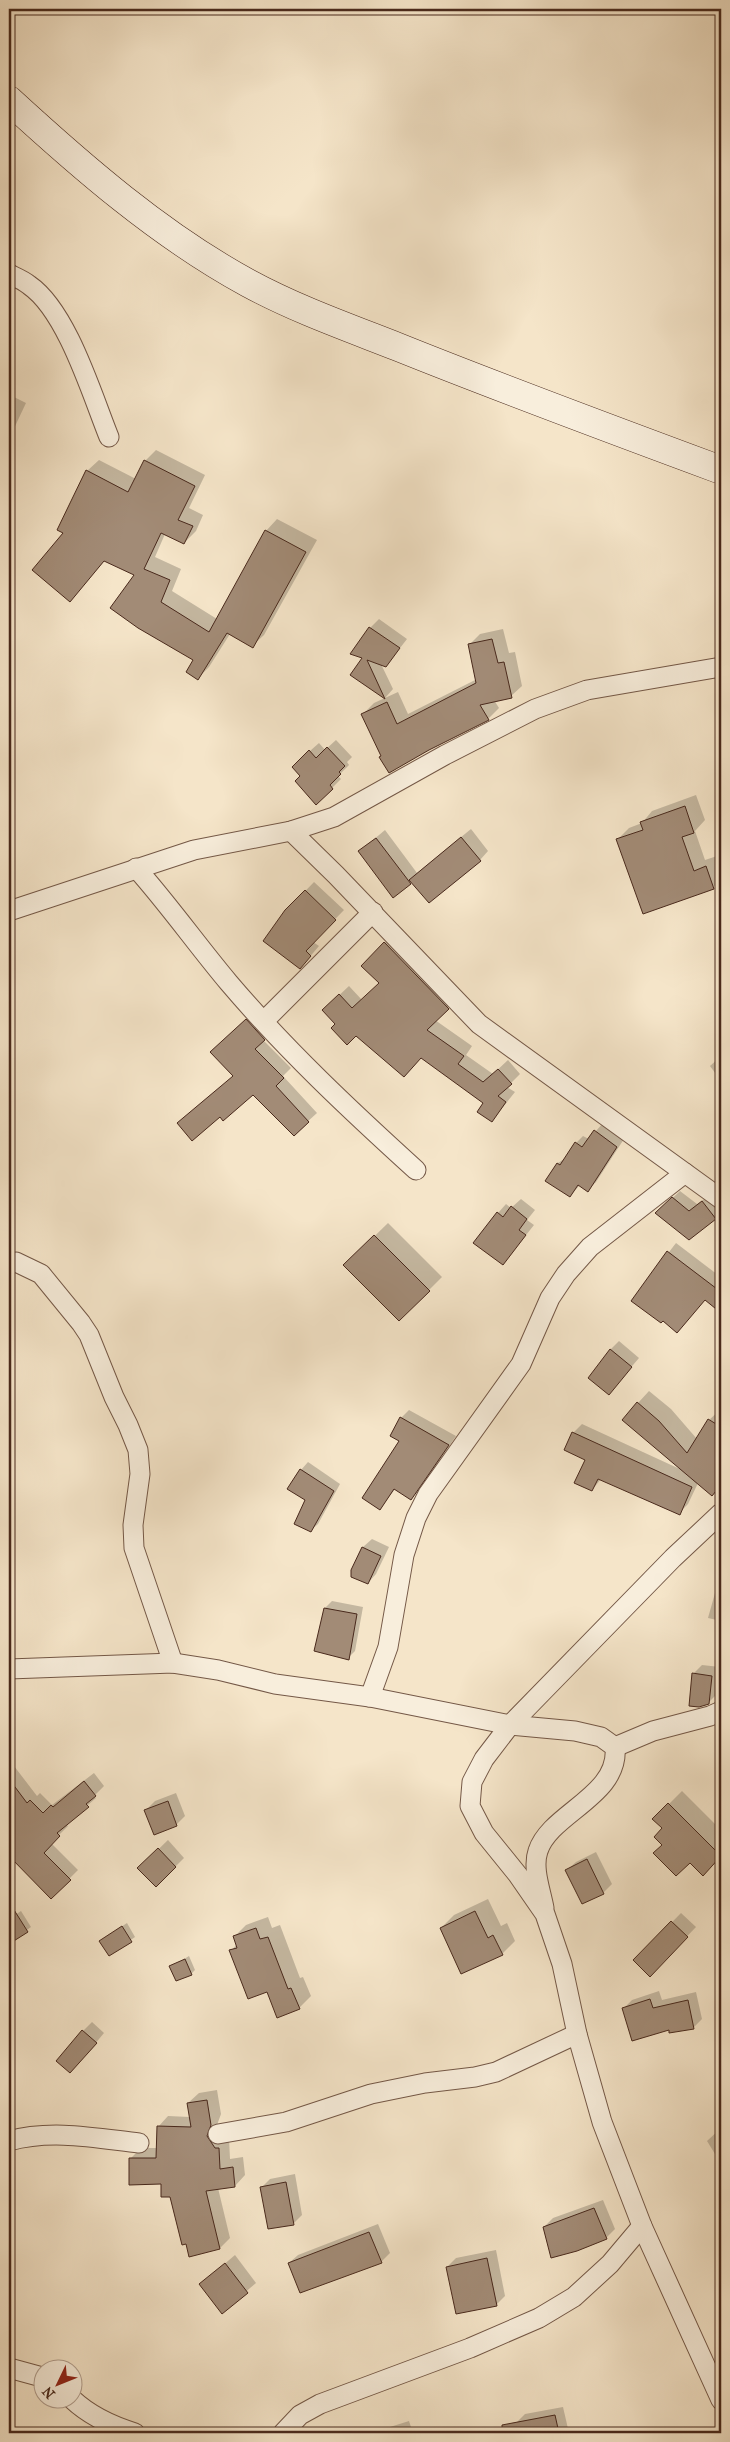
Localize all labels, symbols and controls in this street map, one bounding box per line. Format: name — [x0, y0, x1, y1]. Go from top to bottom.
north arrow — [32, 2360, 82, 2410]
text: N — [39, 2383, 59, 2402]

